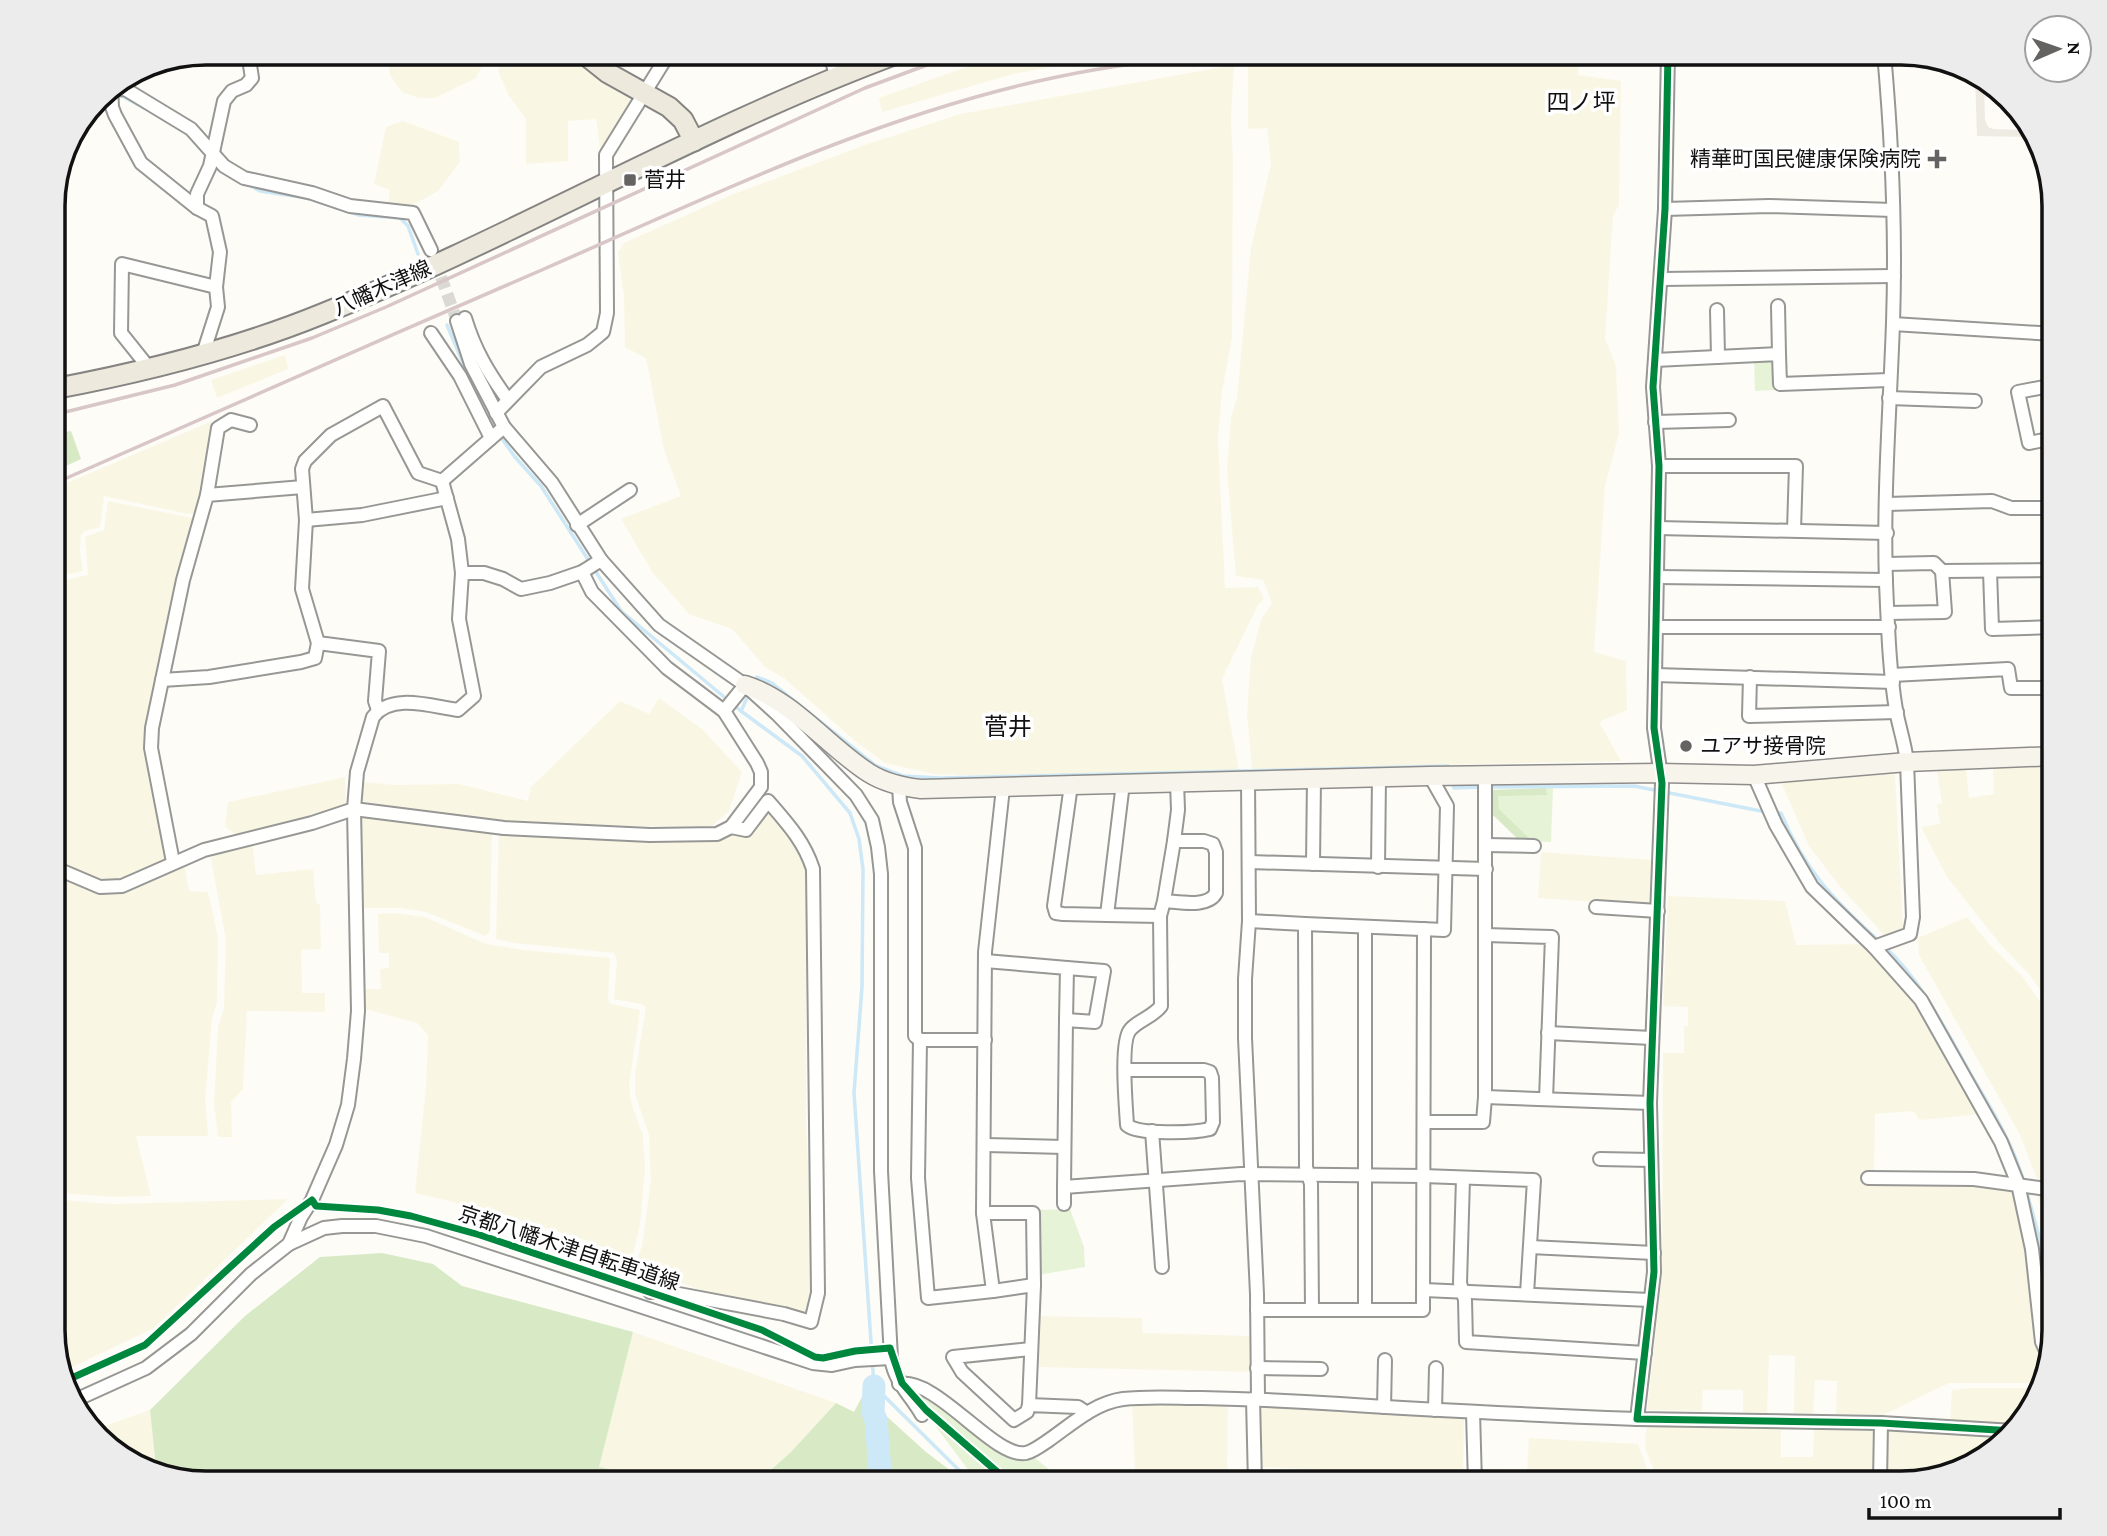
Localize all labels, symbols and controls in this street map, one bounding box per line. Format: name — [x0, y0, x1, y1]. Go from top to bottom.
north arrow — [2023, 14, 2093, 84]
text: N — [2064, 42, 2085, 55]
district label: 四ノ坪 — [1547, 89, 1616, 115]
place label: 精華町国民健康保険病院 — [1690, 147, 1921, 171]
marker: 精華町国民健康保険病院 — [1927, 149, 1947, 169]
place label: 菅井 — [644, 168, 686, 192]
marker: 菅井 — [622, 172, 638, 188]
street label: 八幡木津線 — [329, 256, 435, 320]
district label: 菅井 — [984, 713, 1032, 740]
place label: ユアサ接骨院 — [1700, 734, 1826, 758]
marker: ユアサ接骨院 — [1678, 738, 1694, 754]
street label: 京都八幡木津自転車道線 — [455, 1201, 683, 1295]
scale bar — [1869, 1476, 2060, 1520]
text: 100 m — [1880, 1489, 1932, 1513]

